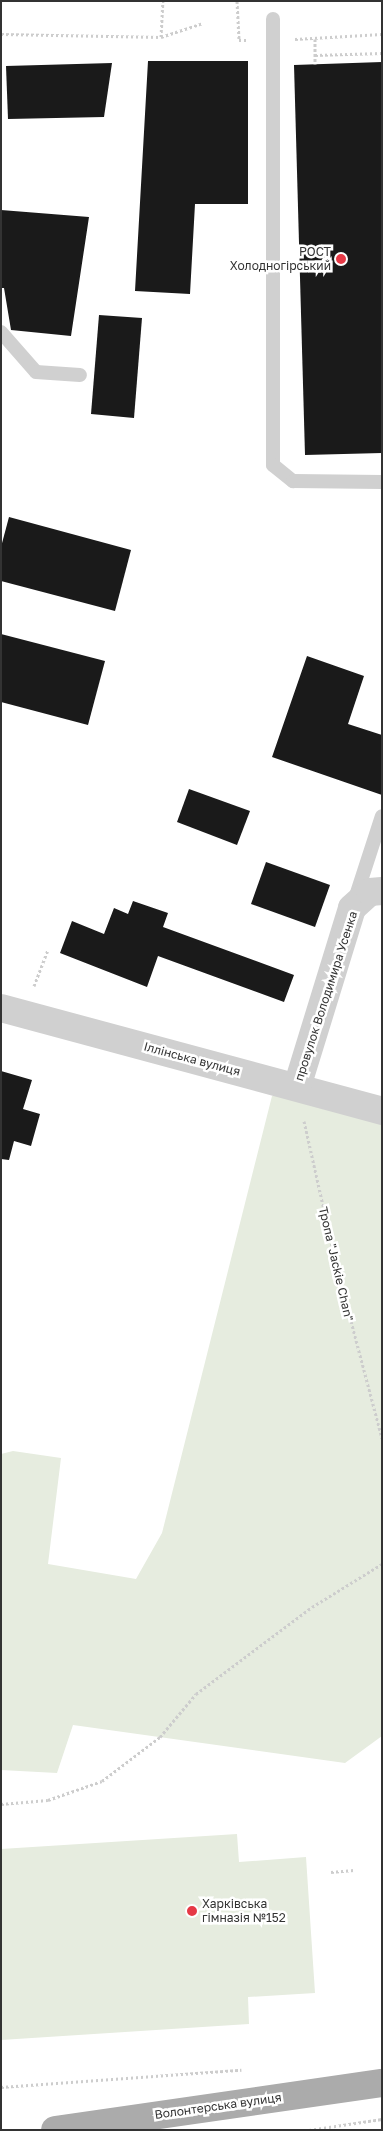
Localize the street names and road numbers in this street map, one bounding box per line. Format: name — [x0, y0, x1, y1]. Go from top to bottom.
street label: провулок Володимира Усенка — [292, 909, 360, 1083]
street label: Іллінська вулиця — [142, 1039, 242, 1079]
street label: Тропа "Jackie Chan" — [316, 1206, 356, 1322]
street label: Волонтерська вулиця — [154, 2090, 282, 2122]

